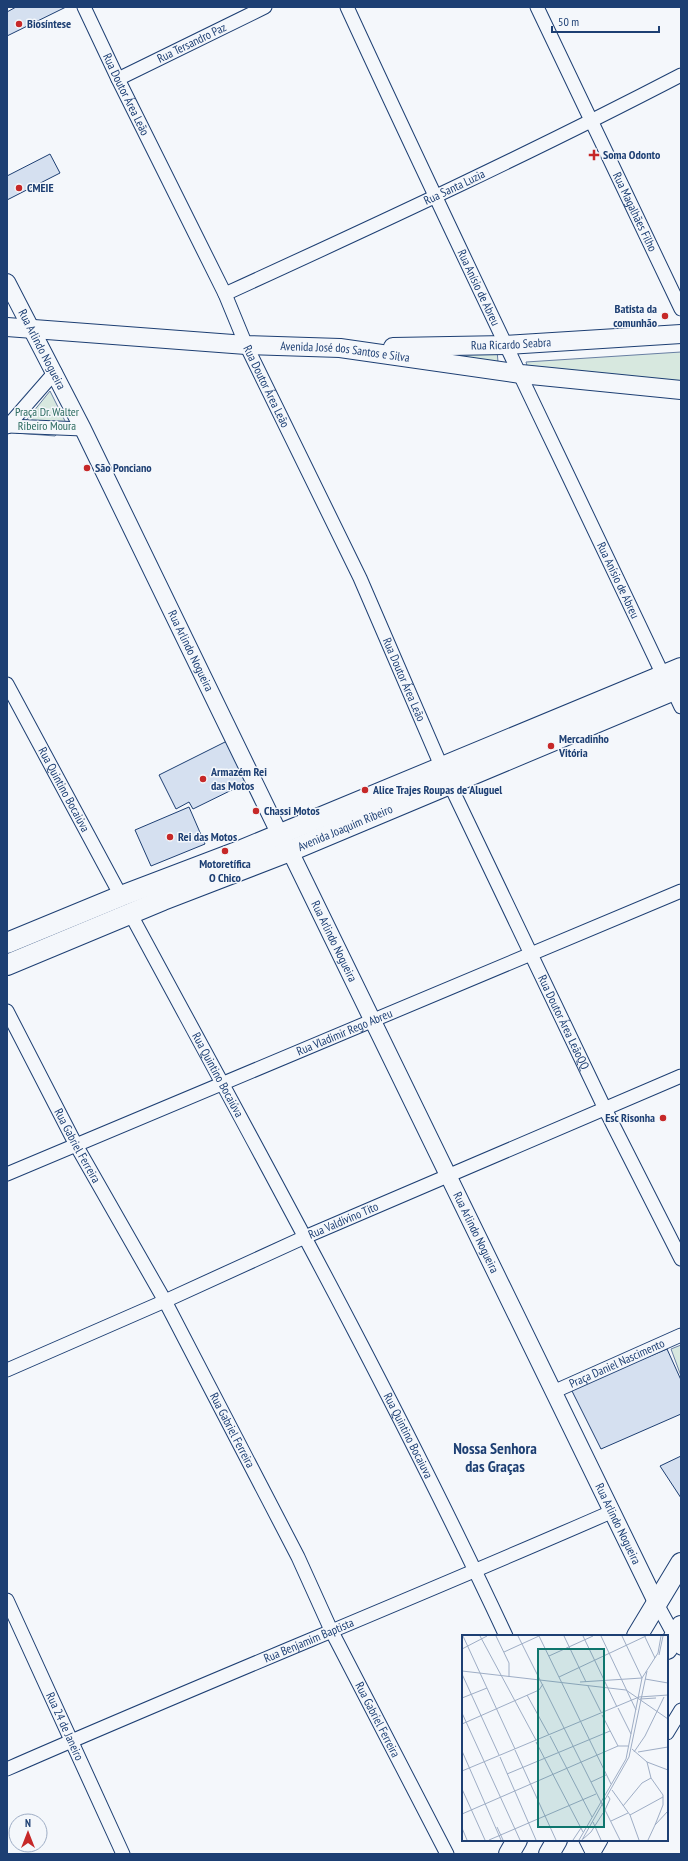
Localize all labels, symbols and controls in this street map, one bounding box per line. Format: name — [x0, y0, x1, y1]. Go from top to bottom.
scale bar — [552, 8, 659, 34]
text: 50 m — [558, 14, 579, 29]
place label: Biosíntese — [27, 16, 71, 31]
marker: Biosíntese — [14, 19, 24, 29]
street label: Rua Tersandro Paz — [154, 19, 228, 66]
street label: Rua Doutor Área Leão — [100, 51, 153, 138]
place label: Soma Odonto — [603, 147, 661, 162]
marker: Soma Odonto — [588, 149, 600, 161]
street label: Rua Santa Luzia — [421, 166, 487, 208]
street label: Rua Magalhães Filho — [610, 170, 660, 254]
place label: CMEIE — [27, 180, 54, 195]
marker: CMEIE — [14, 183, 24, 193]
street label: Rua Anísio de Abreu — [454, 247, 504, 328]
place label: Batista da comunhão — [613, 301, 658, 330]
street label: Rua Arlindo Nogueira — [15, 307, 69, 392]
marker: Batista da comunhão — [660, 311, 670, 321]
street label: Rua Ricardo Seabra — [471, 334, 552, 353]
street label: Avenida José dos Santos e Silva — [280, 338, 411, 365]
street label: Rua Doutor Área Leão — [240, 343, 293, 430]
park label: Praça Dr. Walter Ribeiro Moura — [15, 404, 80, 433]
place label: São Ponciano — [95, 460, 152, 475]
marker: São Ponciano — [82, 463, 92, 473]
street label: Rua Anísio de Abreu — [594, 539, 643, 621]
street label: Rua Arlindo Nogueira — [165, 608, 217, 694]
street label: Rua Doutor Área Leão — [380, 635, 429, 724]
place label: Mercadinho Vitória — [558, 731, 610, 760]
marker: Mercadinho Vitória — [546, 741, 556, 751]
street label: Rua Quintino Bocaiúva — [35, 744, 93, 835]
place label: Armazém Rei das Motos — [210, 764, 267, 793]
marker: Armazém Rei das Motos — [198, 774, 208, 784]
place label: Alice Trajes Roupas de Aluguel — [372, 782, 502, 797]
marker: Alice Trajes Roupas de Aluguel — [360, 785, 370, 795]
street label: Avenida Joaquim Ribeiro — [295, 801, 395, 854]
place label: Chassi Motos — [264, 803, 320, 818]
marker: Chassi Motos — [251, 806, 261, 816]
place label: Rei das Motos — [178, 829, 237, 844]
marker: Rei das Motos — [165, 832, 175, 842]
marker: Motoretífica O Chico — [220, 846, 230, 856]
place label: Motoretífica O Chico — [199, 856, 251, 885]
street label: Rua Arlindo Nogueira — [308, 898, 361, 984]
street label: Rua Doutor Área LeãoQQ — [535, 972, 593, 1072]
street label: Rua Vladimir Rego Abreu — [294, 1005, 394, 1059]
street label: Rua Quintino Bocaiúva — [189, 1030, 247, 1120]
street label: Rua Gabriel Ferreira — [51, 1106, 104, 1186]
place label: Esc Risonha — [605, 1110, 655, 1125]
marker: Esc Risonha — [658, 1113, 668, 1123]
street label: Rua Arlindo Nogueira — [450, 1189, 503, 1275]
street label: Rua Valdivino Tito — [306, 1199, 380, 1242]
street label: Praça Daniel Nascimento — [567, 1335, 667, 1391]
street label: Rua Gabriel Ferreira — [207, 1390, 258, 1470]
street label: Rua Quintino Bocaiuva — [381, 1390, 437, 1481]
district label: Nossa Senhora das Graças — [453, 1438, 537, 1476]
street label: Rua Arlindo Nogueira — [592, 1481, 644, 1567]
street label: Rua Benjamim Baptista — [261, 1615, 356, 1666]
inset map — [462, 1635, 668, 1841]
street label: Rua Gabriel Ferreira — [352, 1679, 404, 1760]
street label: Rua 24 de Janeiro — [43, 1690, 87, 1763]
north arrow — [8, 1813, 48, 1853]
text: N — [25, 1816, 31, 1830]

